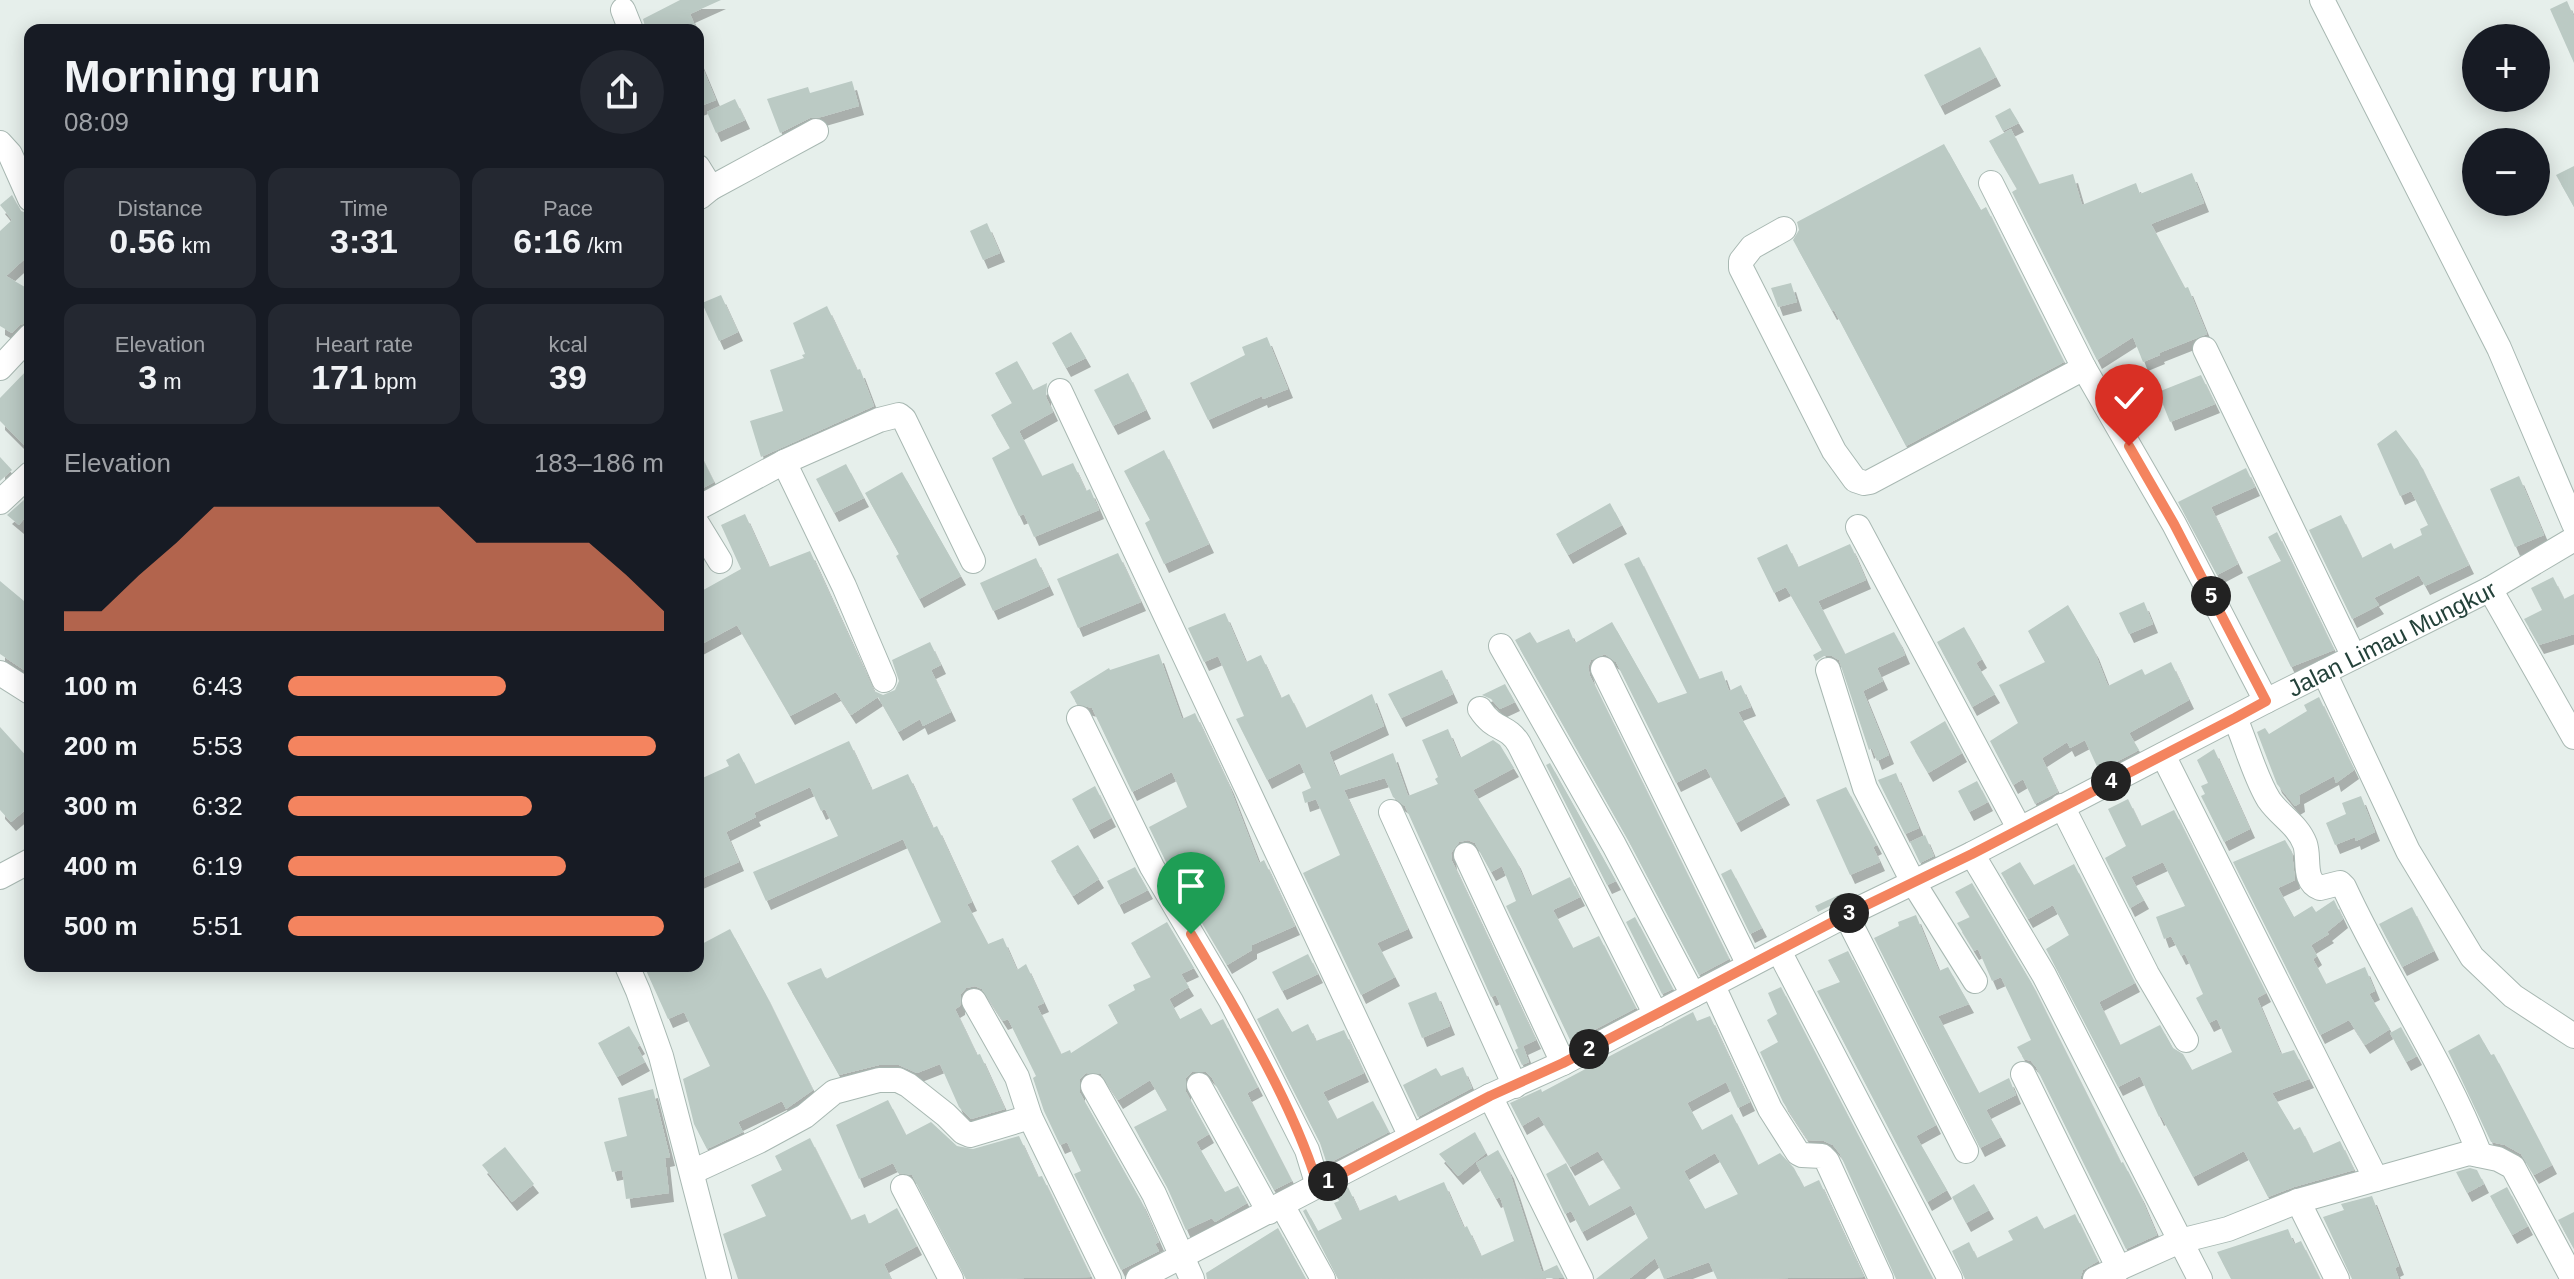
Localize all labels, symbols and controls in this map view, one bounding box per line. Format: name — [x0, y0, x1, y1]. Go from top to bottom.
map controls — [2462, 24, 2550, 216]
button: + — [2462, 24, 2550, 112]
button: share — [580, 50, 664, 134]
text: Morning run — [64, 52, 321, 101]
text: 08:09 — [64, 107, 129, 137]
button: − — [2462, 128, 2550, 216]
text: Distance — [117, 196, 203, 221]
text: Time — [340, 196, 388, 221]
text: Pace — [543, 196, 593, 221]
text: 0.56 — [109, 222, 175, 260]
text: 3:31 — [330, 222, 398, 260]
text: 6:16 — [513, 222, 581, 260]
text: km — [175, 233, 211, 258]
text: /km — [581, 233, 623, 258]
text: Elevation — [115, 332, 205, 357]
text: Heart rate — [315, 332, 413, 357]
text: kcal — [548, 332, 588, 357]
text: 3 — [138, 358, 157, 396]
text: 171 — [311, 358, 368, 396]
text: 39 — [549, 358, 587, 396]
pin — [2095, 364, 2163, 446]
text: m — [157, 369, 182, 394]
text: bpm — [368, 369, 417, 394]
icon: check — [2107, 376, 2151, 420]
text: Elevation — [64, 448, 171, 478]
text: 183–186 m — [534, 448, 664, 478]
street label: Jalan Limau Mungkur — [2283, 575, 2501, 702]
pin: 5 — [2191, 576, 2231, 616]
text: 5 — [2205, 583, 2217, 608]
text: 100 m — [64, 671, 138, 701]
text: 6:43 — [192, 671, 243, 701]
text: 200 m — [64, 731, 138, 761]
text: 5:53 — [192, 731, 243, 761]
pin: 4 — [2091, 761, 2131, 801]
text: 4 — [2105, 768, 2117, 793]
text: 300 m — [64, 791, 138, 821]
text: 6:32 — [192, 791, 243, 821]
text: 400 m — [64, 851, 138, 881]
text: 6:19 — [192, 851, 243, 881]
pin — [1157, 852, 1225, 934]
icon: arrive — [1169, 864, 1213, 908]
pin: 3 — [1829, 893, 1869, 933]
text: 3 — [1843, 900, 1855, 925]
text: 500 m — [64, 911, 138, 941]
text: 5:51 — [192, 911, 243, 941]
pin: 2 — [1569, 1029, 1609, 1069]
text: 2 — [1583, 1036, 1595, 1061]
pin: 1 — [1308, 1161, 1348, 1201]
text: 1 — [1322, 1168, 1334, 1193]

